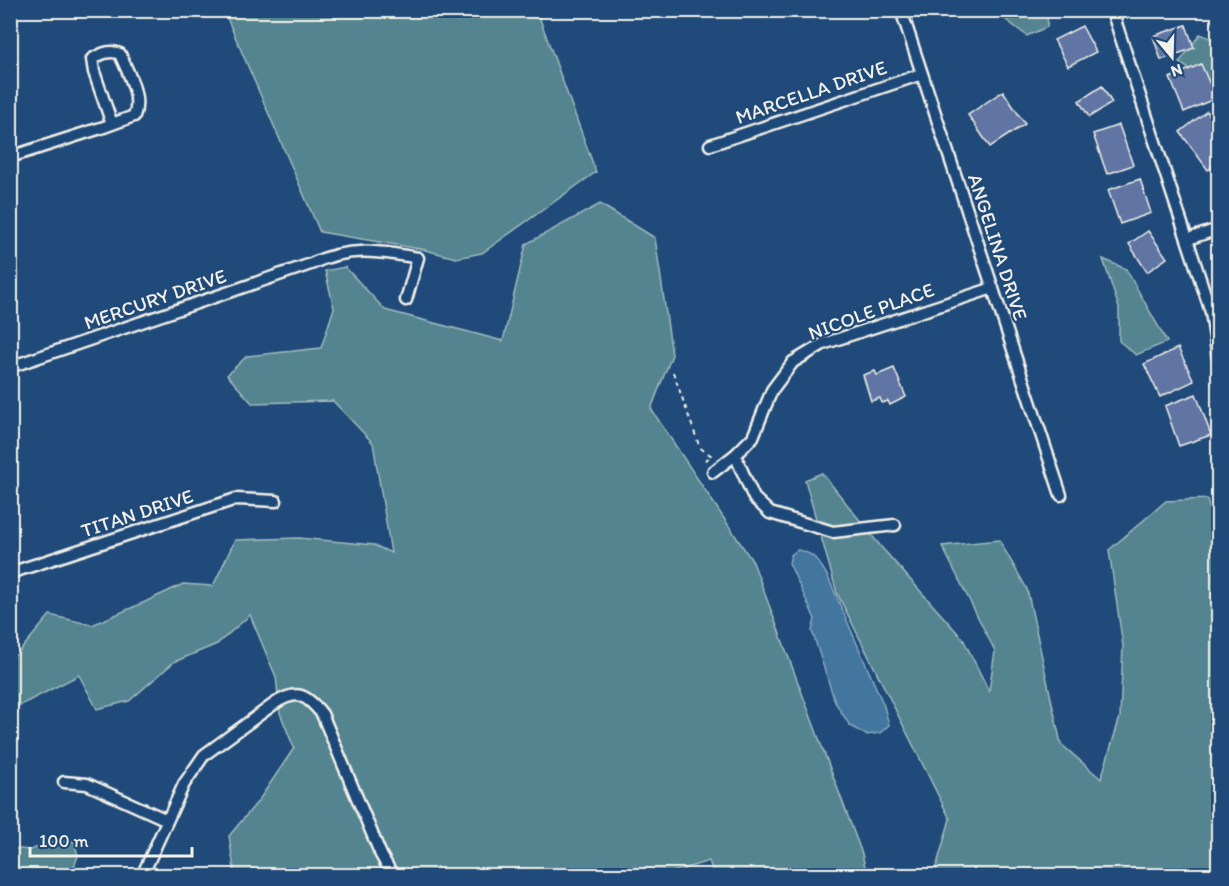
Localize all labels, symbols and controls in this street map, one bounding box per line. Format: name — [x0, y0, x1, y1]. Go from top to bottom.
north arrow — [1142, 27, 1202, 87]
street label: MARCELLA DRIVE — [732, 55, 890, 129]
text: N — [1169, 60, 1185, 81]
street label: ANGELINA DRIVE — [963, 171, 1033, 323]
street label: MERCURY DRIVE — [81, 263, 229, 335]
street label: NICOLE PLACE — [805, 277, 937, 345]
street label: TITAN DRIVE — [78, 484, 196, 542]
scale bar — [30, 820, 192, 858]
text: 100 m — [39, 830, 89, 852]

